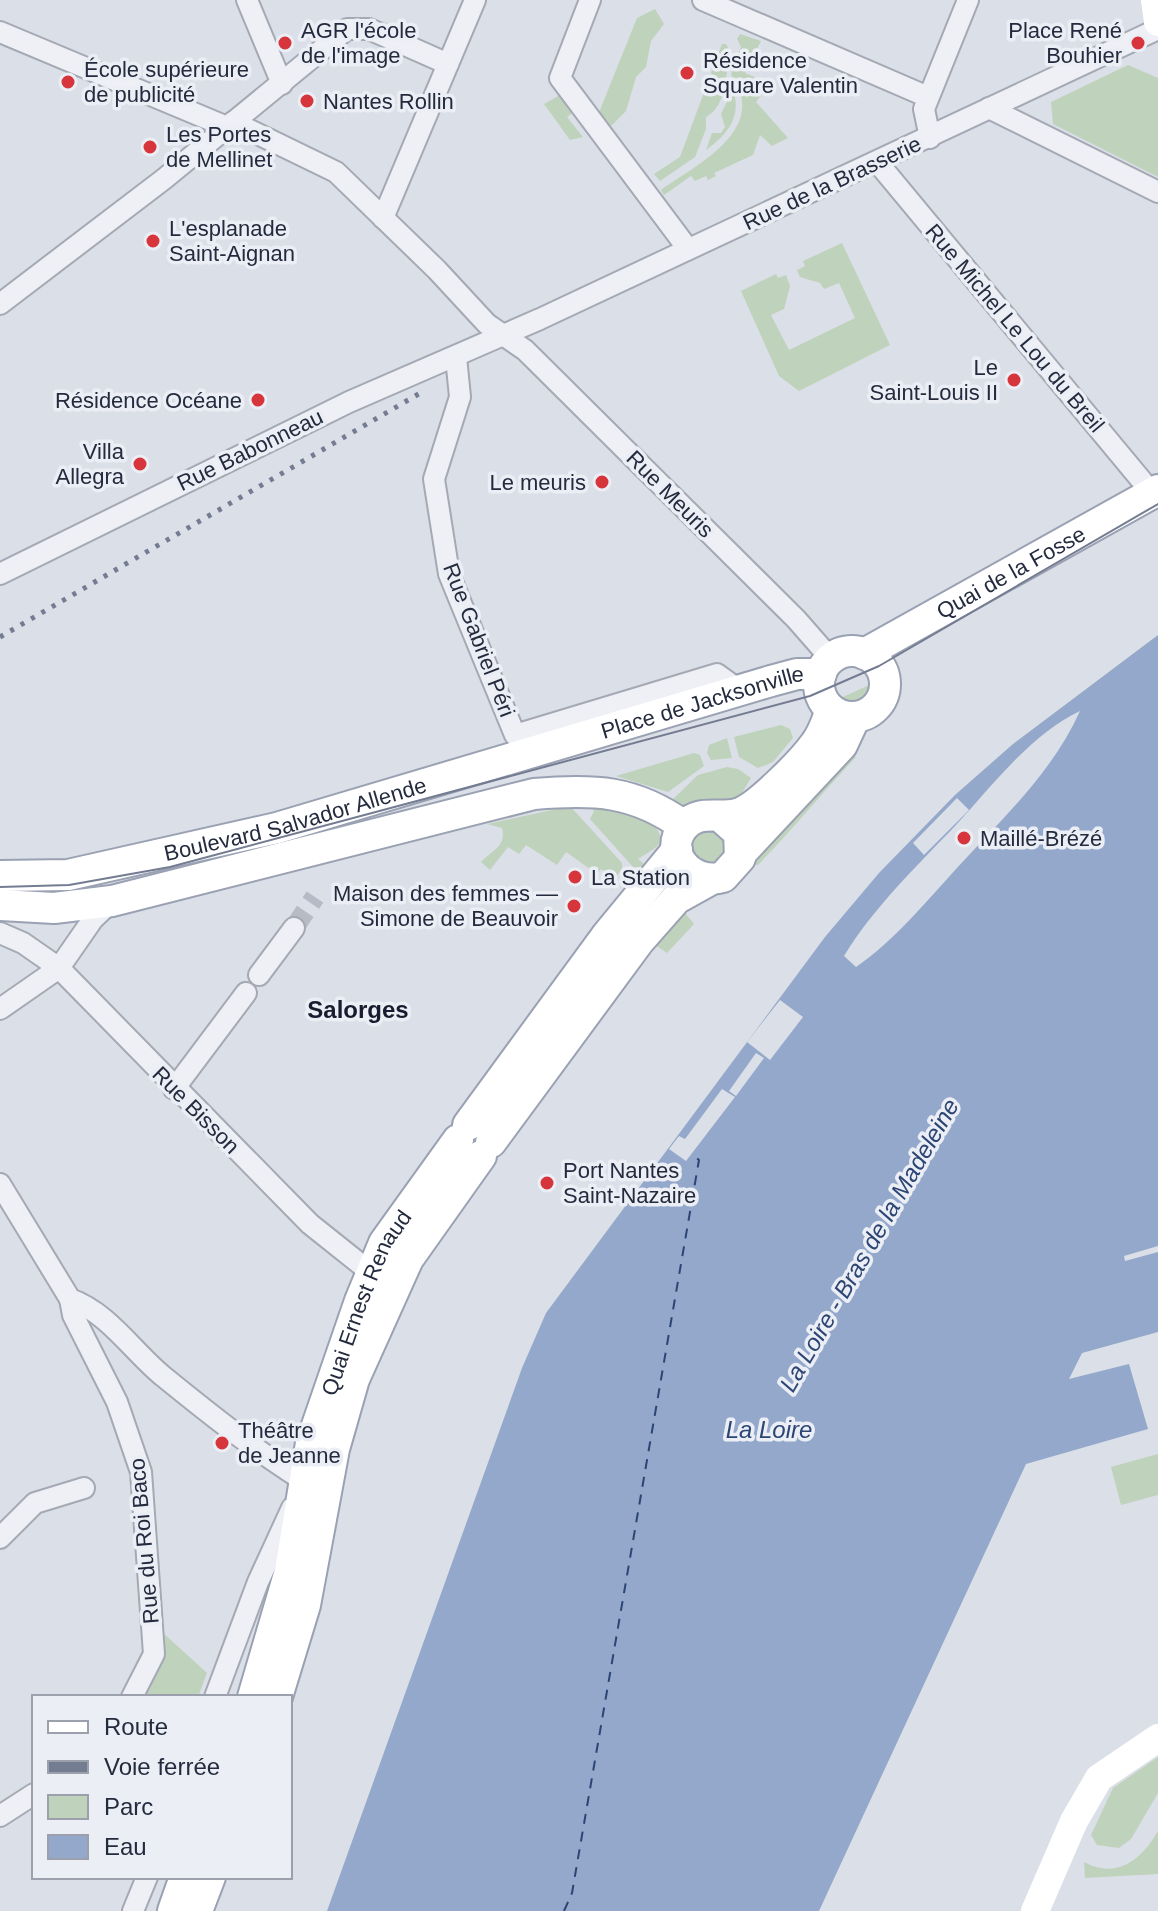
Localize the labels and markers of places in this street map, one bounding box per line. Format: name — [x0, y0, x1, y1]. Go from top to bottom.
place label: AGR l'école de l'image — [301, 18, 416, 68]
place label: Place René Bouhier — [1008, 18, 1122, 68]
marker: AGR l'école de l'image — [276, 34, 294, 52]
marker: Place René Bouhier — [1129, 34, 1147, 52]
place label: Résidence Square Valentin — [703, 48, 858, 98]
place label: École supérieure de publicité — [84, 57, 249, 107]
marker: Résidence Square Valentin — [678, 64, 696, 82]
marker: École supérieure de publicité — [59, 73, 77, 91]
place label: Nantes Rollin — [323, 89, 454, 114]
marker: Nantes Rollin — [298, 92, 316, 110]
place label: Les Portes de Mellinet — [166, 122, 272, 172]
marker: Les Portes de Mellinet — [141, 138, 159, 156]
place label: L'esplanade Saint-Aignan — [169, 216, 295, 266]
marker: L'esplanade Saint-Aignan — [144, 232, 162, 250]
place label: Le Saint-Louis II — [870, 355, 998, 405]
marker: Le Saint-Louis II — [1005, 371, 1023, 389]
place label: Résidence Océane — [55, 388, 242, 413]
marker: Résidence Océane — [249, 391, 267, 409]
place label: Villa Allegra — [56, 439, 125, 489]
marker: Villa Allegra — [131, 455, 149, 473]
place label: Le meuris — [489, 470, 586, 495]
marker: Le meuris — [593, 473, 611, 491]
place label: Maillé-Brézé — [980, 826, 1102, 851]
marker: Maillé-Brézé — [955, 829, 973, 847]
place label: La Station — [591, 865, 690, 890]
marker: La Station — [566, 868, 584, 886]
place label: Maison des femmes — Simone de Beauvoir — [333, 881, 558, 931]
marker: Maison des femmes — Simone de Beauvoir — [565, 897, 583, 915]
place label: Port Nantes Saint-Nazaire — [563, 1158, 696, 1208]
marker: Port Nantes Saint-Nazaire — [538, 1174, 556, 1192]
place label: Théâtre de Jeanne — [238, 1418, 341, 1468]
marker: Théâtre de Jeanne — [213, 1434, 231, 1452]

